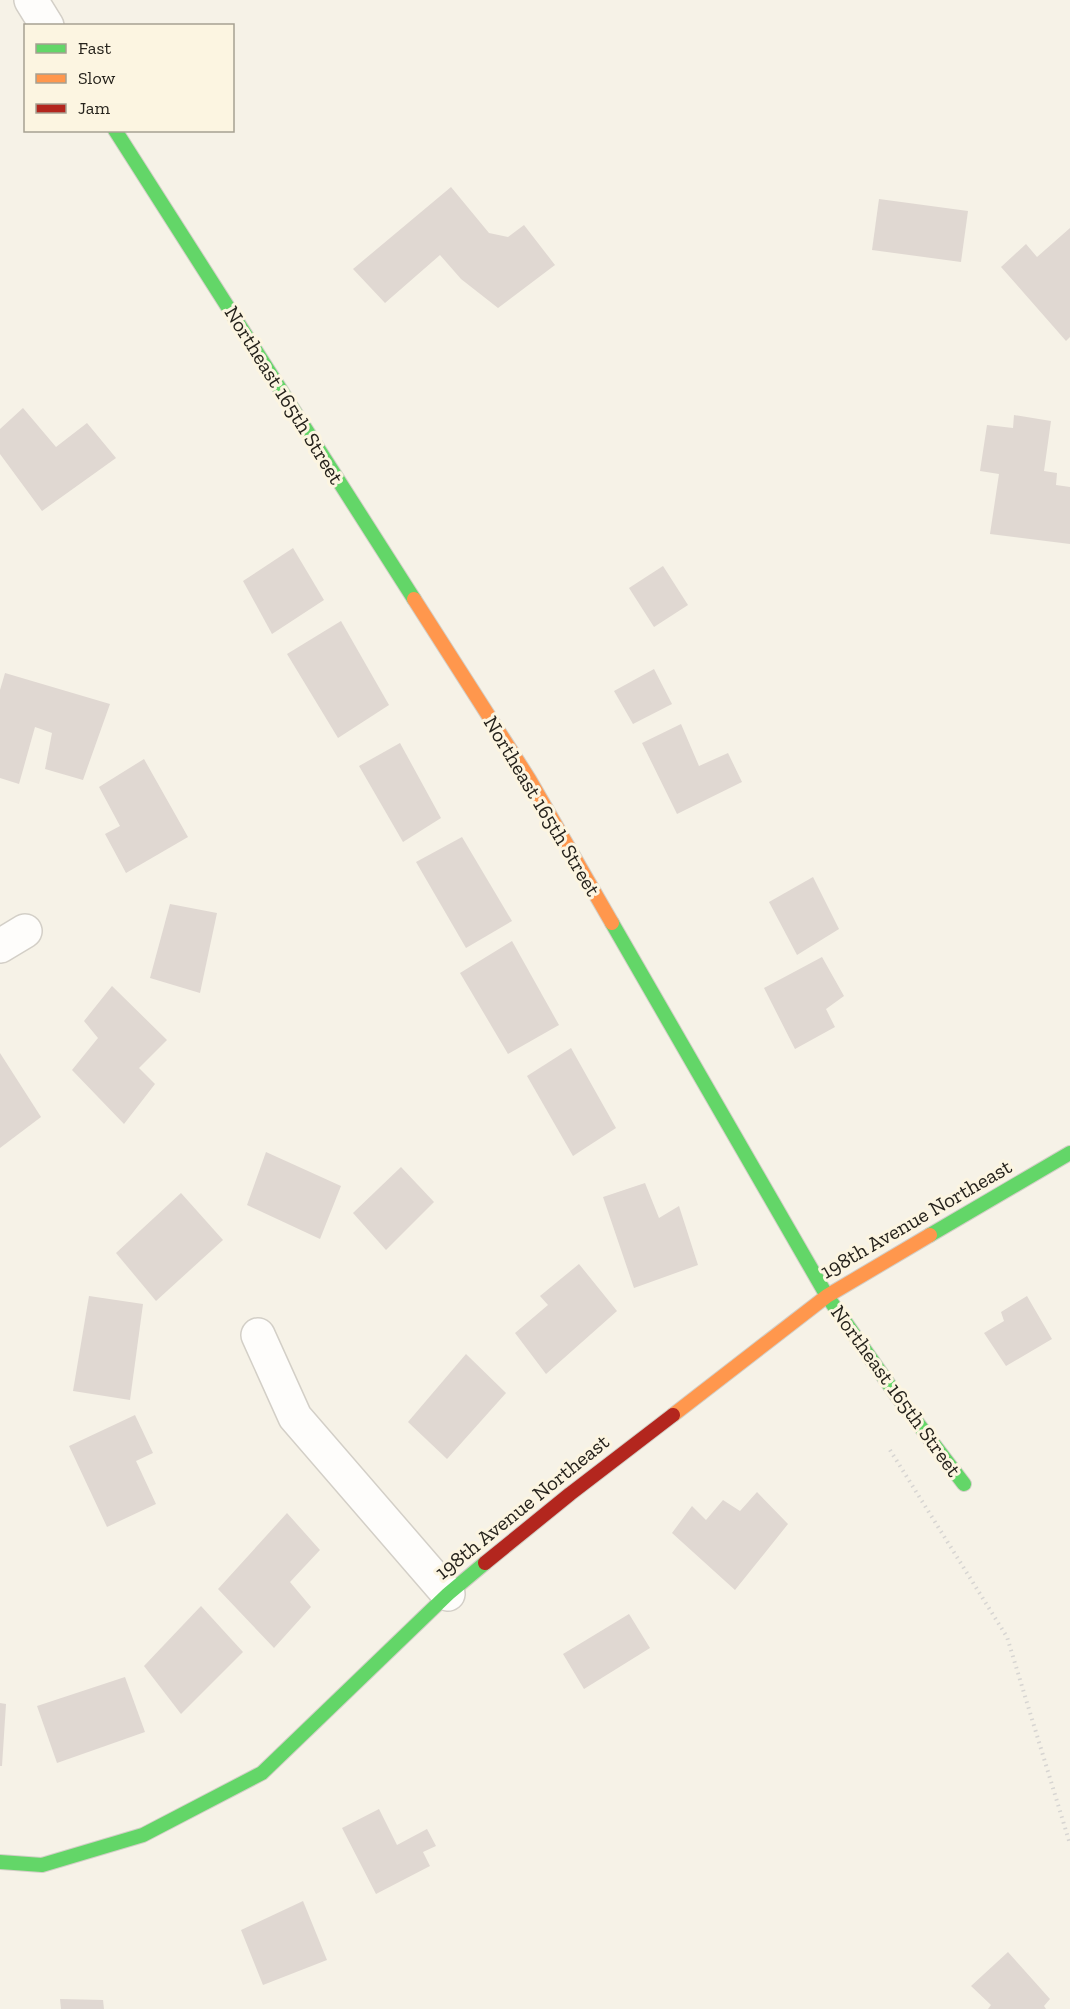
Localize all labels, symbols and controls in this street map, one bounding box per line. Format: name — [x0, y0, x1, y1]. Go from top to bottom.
legend — [24, 24, 234, 132]
text: Fast — [78, 37, 111, 59]
text: Slow — [78, 67, 115, 89]
text: Jam — [78, 97, 110, 119]
street label: Northeast 165th Street — [219, 301, 350, 489]
street label: Northeast 165th Street — [479, 711, 606, 900]
street label: 198th Avenue Northeast — [816, 1154, 1016, 1284]
street label: Northeast 165th Street — [826, 1300, 967, 1481]
street label: 198th Avenue Northeast — [430, 1429, 614, 1584]

